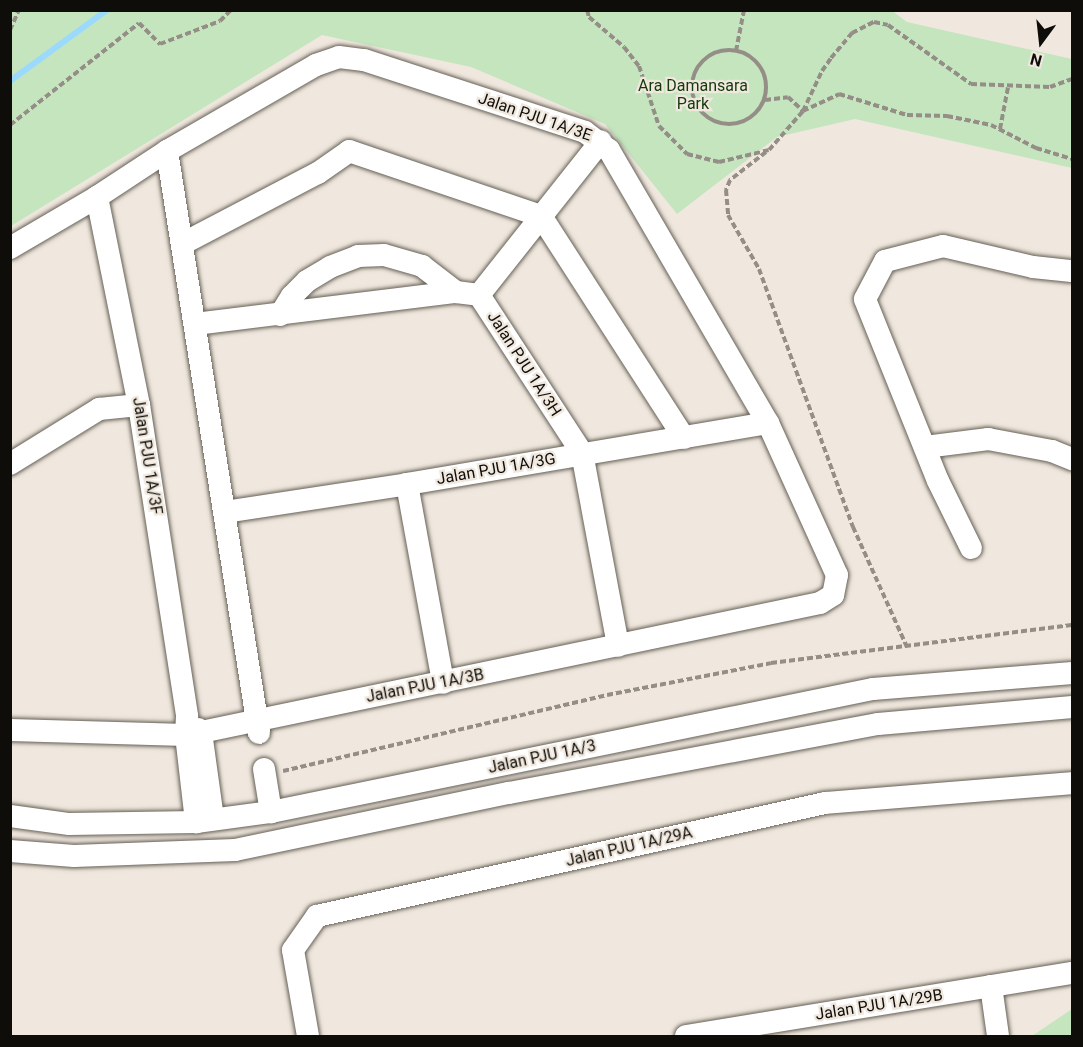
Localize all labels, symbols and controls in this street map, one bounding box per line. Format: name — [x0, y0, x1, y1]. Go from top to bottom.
north arrow — [1011, 12, 1071, 72]
text: N — [1028, 49, 1044, 71]
park label: Ara Damansara Park — [638, 76, 748, 114]
street label: Jalan PJU 1A/3E — [476, 89, 594, 145]
street label: Jalan PJU 1A/3H — [483, 308, 565, 420]
street label: Jalan PJU 1A/3F — [128, 396, 166, 516]
street label: Jalan PJU 1A/3G — [435, 449, 557, 489]
street label: Jalan PJU 1A/3B — [364, 665, 486, 707]
street label: Jalan PJU 1A/3 — [486, 736, 598, 778]
street label: Jalan PJU 1A/29A — [564, 823, 694, 871]
street label: Jalan PJU 1A/29B — [814, 985, 944, 1025]

